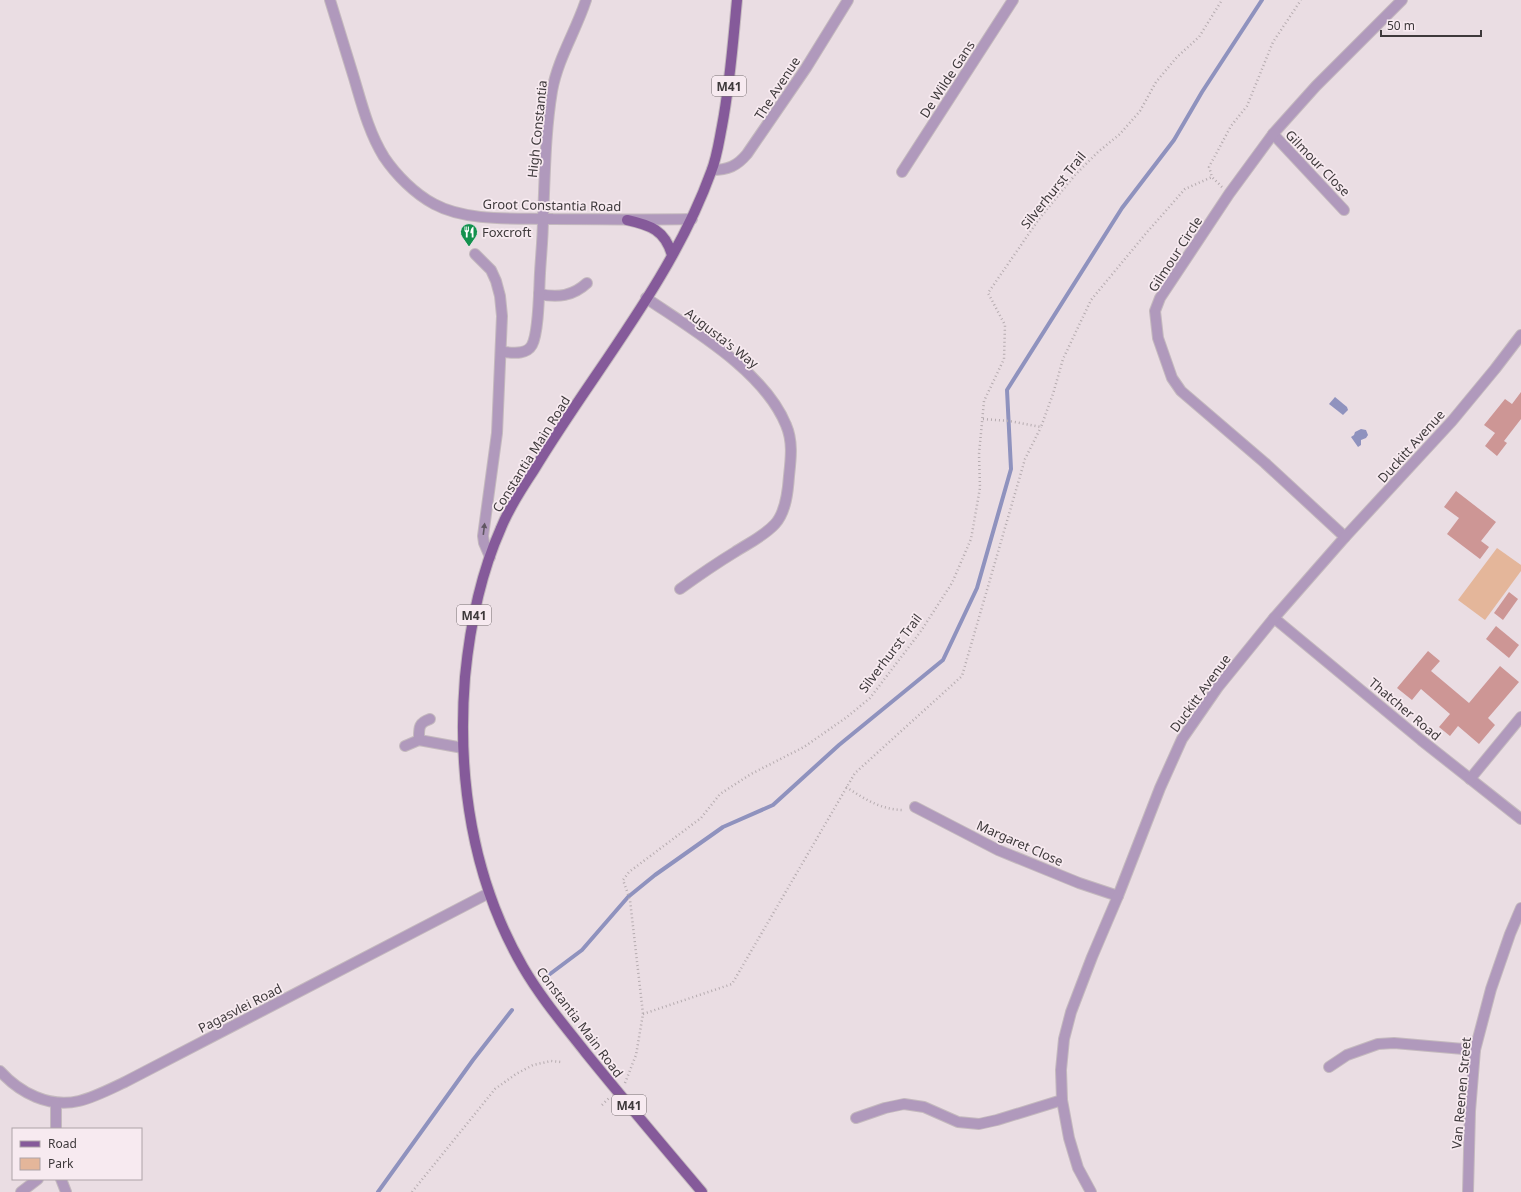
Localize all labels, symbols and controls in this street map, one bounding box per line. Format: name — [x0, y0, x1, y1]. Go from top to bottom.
scale bar — [1381, 12, 1481, 38]
text: 50 m — [1387, 17, 1415, 34]
street label: De Wilde Gans — [915, 37, 979, 121]
street label: The Avenue — [750, 53, 804, 123]
road number: M41 — [712, 76, 746, 96]
street label: High Constantia — [523, 79, 551, 179]
street label: Gilmour Close — [1282, 126, 1354, 200]
street label: Silverhurst Trail — [1016, 148, 1090, 232]
street label: Groot Constantia Road — [483, 195, 621, 215]
street label: Gilmour Circle — [1144, 213, 1206, 295]
restaurant icon: Foxcroft — [459, 222, 479, 247]
place label: Foxcroft — [482, 223, 532, 241]
street label: Augusta's Way — [682, 304, 763, 373]
street label: Constantia Main Road — [488, 392, 574, 516]
street label: Duckitt Avenue — [1373, 406, 1449, 486]
one-way arrow — [481, 523, 488, 535]
road number: M41 — [457, 605, 491, 625]
street label: Silverhurst Trail — [854, 610, 926, 696]
street label: Duckitt Avenue — [1166, 650, 1234, 736]
street label: Thatcher Road — [1365, 674, 1445, 744]
street label: Margaret Close — [974, 816, 1066, 870]
street label: Constantia Main Road — [532, 963, 628, 1081]
street label: Pagasvlei Road — [195, 979, 285, 1037]
street label: Van Reenen Street — [1447, 1036, 1475, 1150]
road number: M41 — [612, 1095, 646, 1115]
legend — [12, 1128, 142, 1180]
text: Road — [48, 1135, 77, 1152]
text: Park — [48, 1155, 74, 1172]

